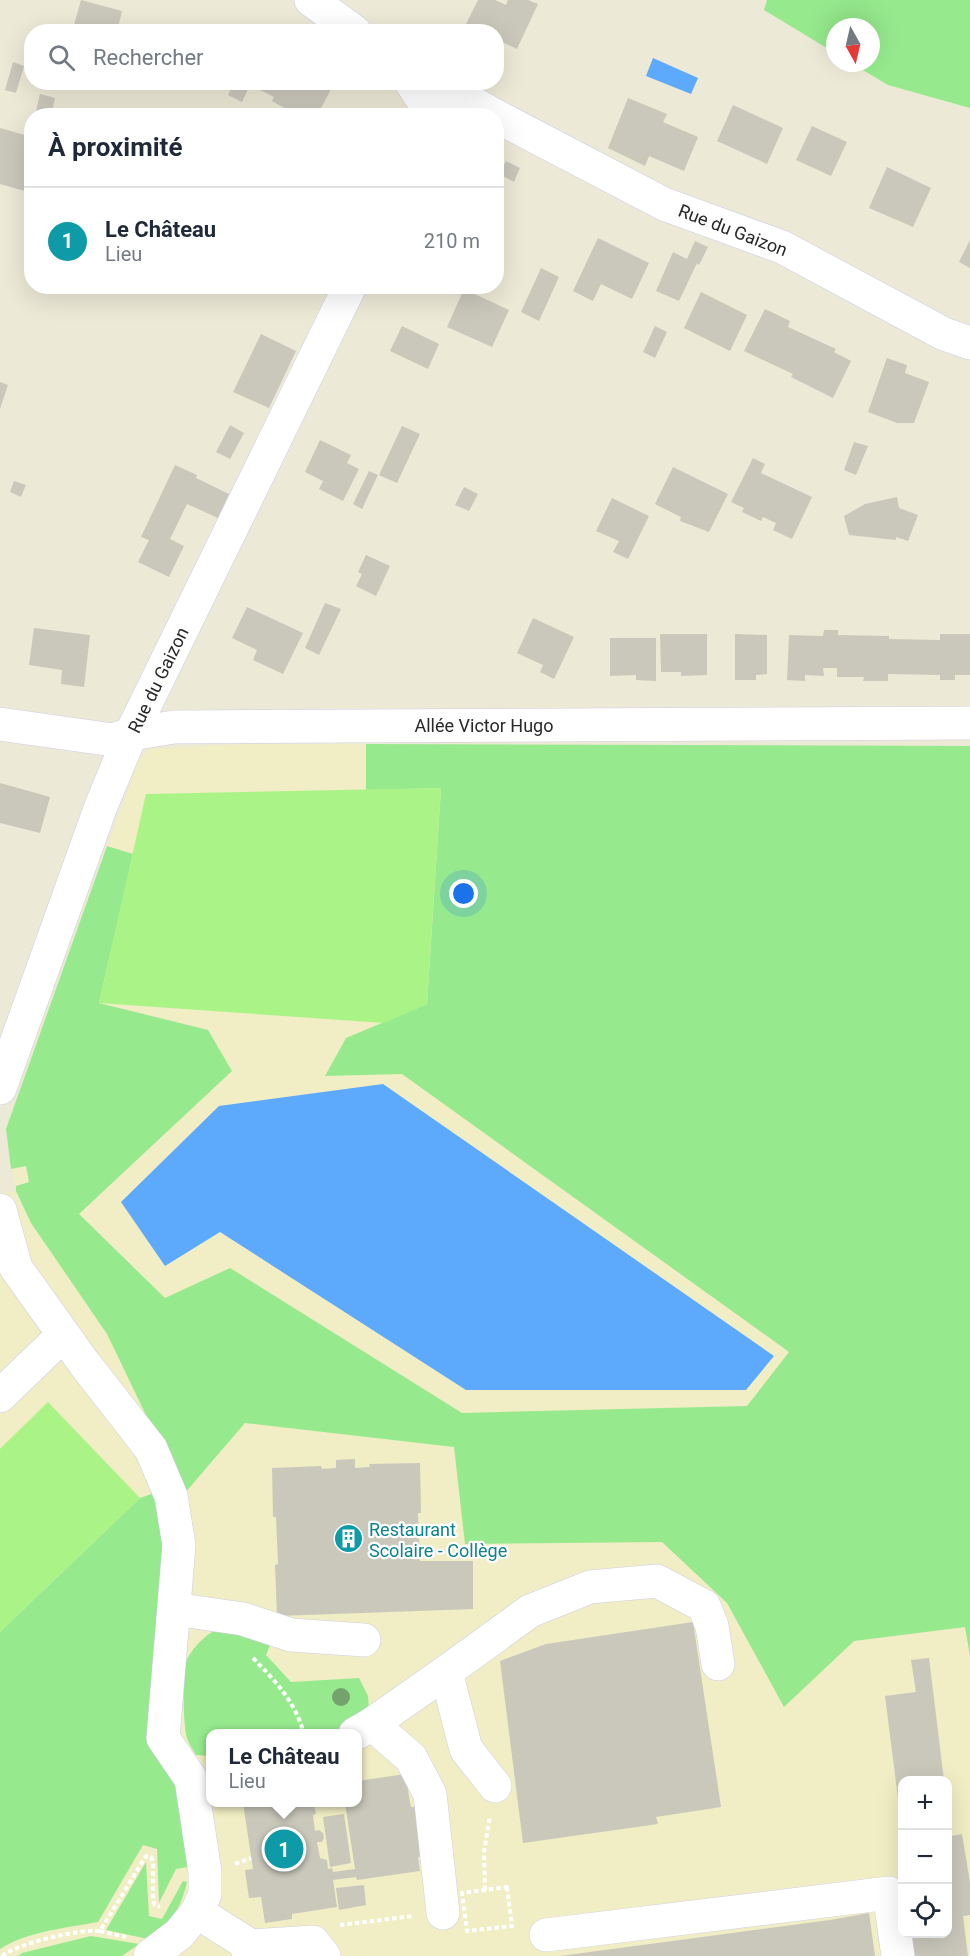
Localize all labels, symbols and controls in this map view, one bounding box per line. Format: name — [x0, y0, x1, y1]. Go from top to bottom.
north arrow — [826, 18, 880, 72]
search box — [24, 24, 504, 90]
icon: search — [45, 41, 78, 74]
text: Rechercher — [93, 45, 204, 70]
text: À proximité — [48, 132, 182, 162]
street label: Rue du Gaizon — [676, 200, 790, 260]
text: Le Château — [105, 217, 216, 242]
text: 1 — [62, 229, 73, 253]
text: 210 m — [424, 229, 480, 253]
text: Lieu — [105, 242, 142, 266]
street label: Rue du Gaizon — [123, 624, 193, 736]
street label: Allée Victor Hugo — [415, 715, 554, 736]
your location — [449, 879, 478, 908]
place label: Restaurant Scolaire - Collège — [369, 1519, 507, 1561]
building icon: Restaurant Scolaire - Collège — [332, 1523, 364, 1555]
popup — [206, 1729, 362, 1807]
text: Le Château — [228, 1744, 340, 1769]
text: Lieu — [228, 1769, 266, 1793]
map controls — [898, 1776, 952, 1938]
button: + — [898, 1776, 952, 1830]
pin: 1 — [264, 1826, 304, 1872]
button: − — [898, 1830, 952, 1884]
button: locate — [898, 1884, 952, 1938]

